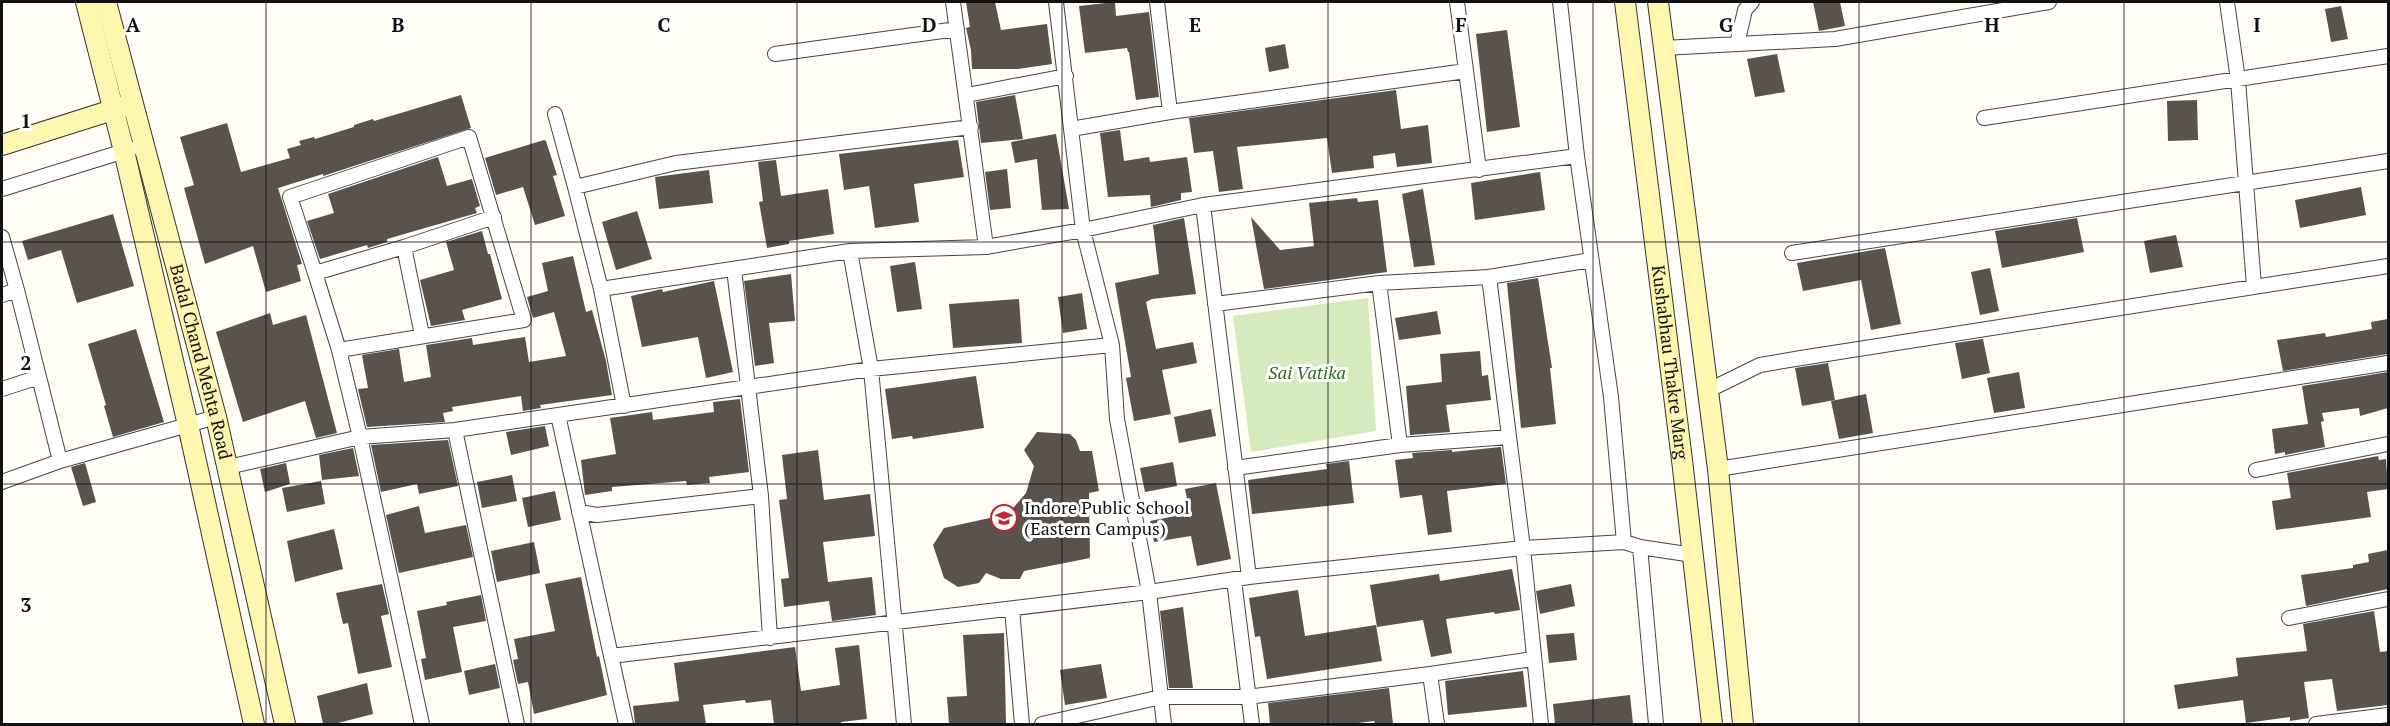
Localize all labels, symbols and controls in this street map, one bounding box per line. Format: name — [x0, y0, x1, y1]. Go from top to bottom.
text: A — [126, 11, 141, 38]
text: B — [392, 11, 405, 38]
text: C — [657, 11, 671, 38]
text: D — [922, 11, 936, 38]
text: E — [1189, 11, 1201, 38]
text: F — [1455, 11, 1467, 38]
text: G — [1719, 11, 1733, 38]
text: H — [1984, 11, 2000, 38]
text: I — [2253, 11, 2261, 38]
text: 1 — [20, 107, 32, 134]
street label: Badal Chand Mehta Road — [165, 261, 238, 462]
street label: Kushabhau Thakre Marg — [1647, 264, 1695, 461]
text: 2 — [20, 349, 32, 376]
park label: Sai Vatika — [1268, 360, 1346, 384]
place label: Indore Public School (Eastern Campus) — [1024, 495, 1190, 540]
school or university icon: Indore Public School (Eastern Campus) — [989, 503, 1019, 533]
text: 3 — [20, 591, 32, 618]

